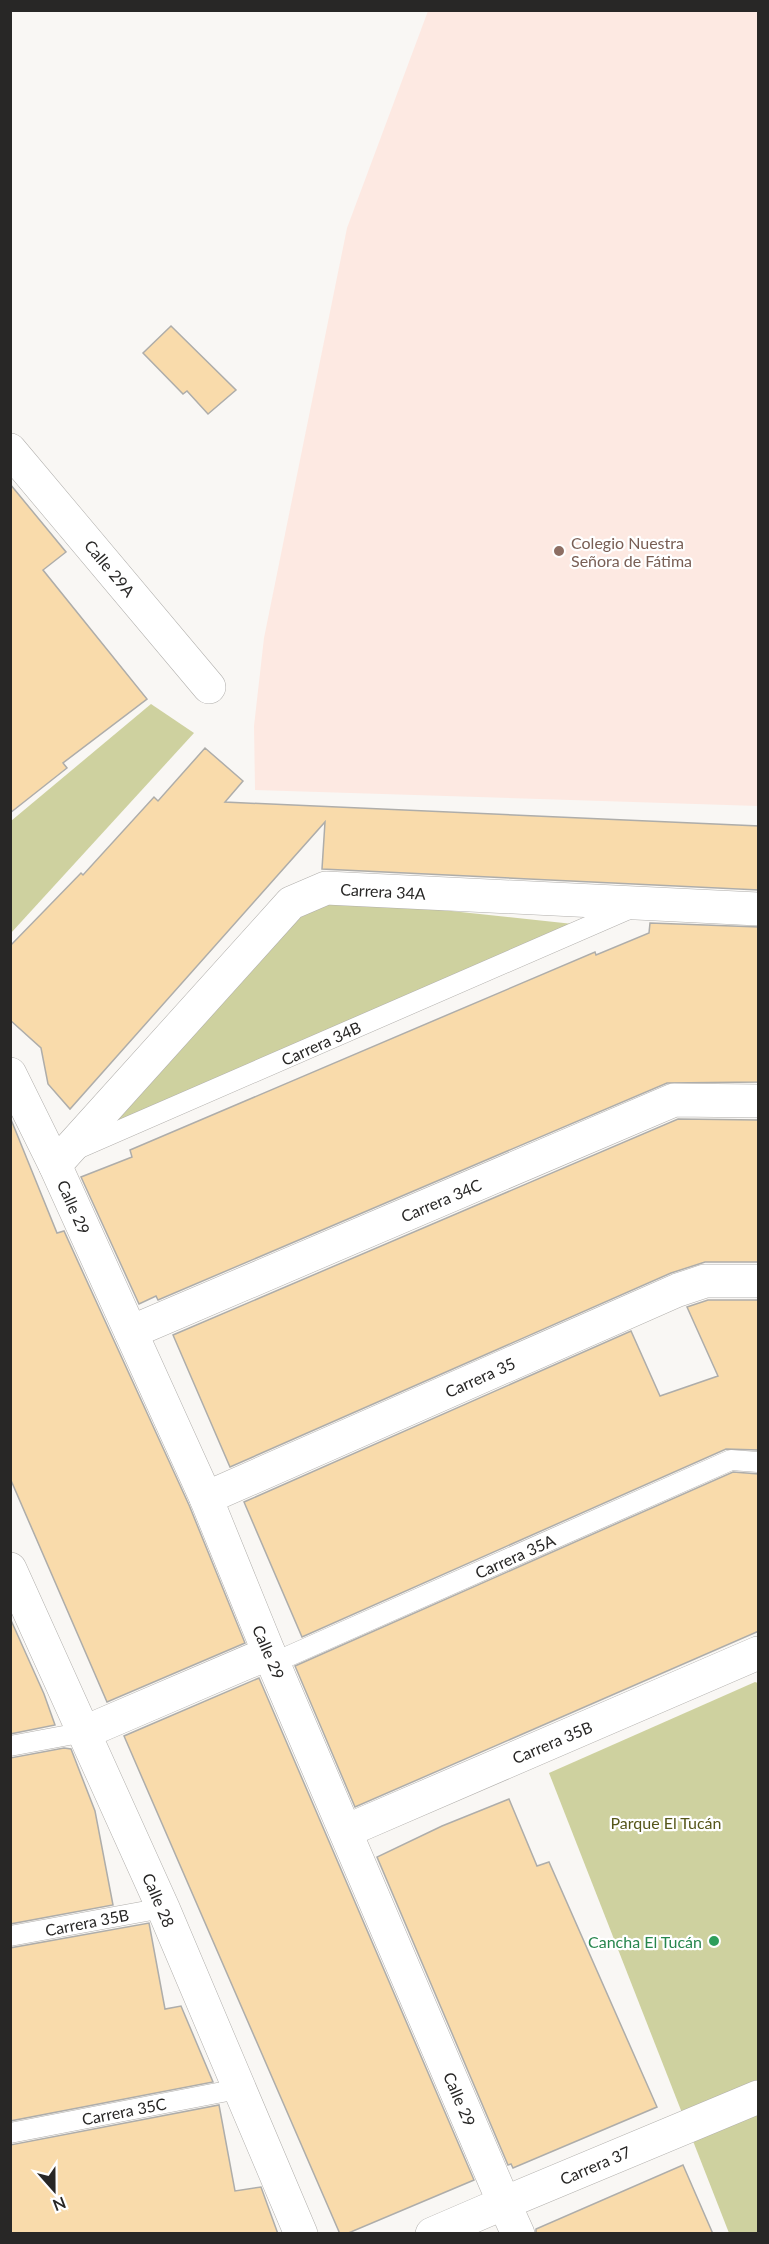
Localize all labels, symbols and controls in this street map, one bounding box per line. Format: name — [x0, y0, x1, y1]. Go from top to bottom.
place label: Colegio Nuestra Señora de Fátima — [571, 533, 692, 570]
street label: Calle 29A — [81, 536, 139, 600]
marker: Colegio Nuestra Señora de Fátima — [552, 544, 566, 558]
street label: Carrera 34A — [340, 879, 426, 903]
street label: Carrera 34B — [278, 1017, 364, 1069]
street label: Carrera 34C — [398, 1174, 484, 1225]
street label: Calle 29 — [54, 1177, 94, 1237]
street label: Carrera 35 — [442, 1353, 518, 1401]
street label: Carrera 35A — [472, 1530, 558, 1582]
street label: Calle 29 — [249, 1622, 289, 1682]
street label: Carrera 35B — [509, 1717, 595, 1767]
park label: Parque El Tucán — [610, 1813, 722, 1832]
street label: Calle 28 — [139, 1870, 179, 1930]
street label: Carrera 35B — [43, 1905, 131, 1939]
place label: Cancha El Tucán — [588, 1932, 702, 1951]
marker: Cancha El Tucán — [707, 1934, 721, 1948]
street label: Calle 29 — [440, 2069, 480, 2129]
street label: Carrera 35C — [80, 2093, 168, 2128]
street label: Carrera 37 — [557, 2142, 633, 2188]
north arrow — [24, 2160, 84, 2220]
text: N — [50, 2193, 69, 2216]

